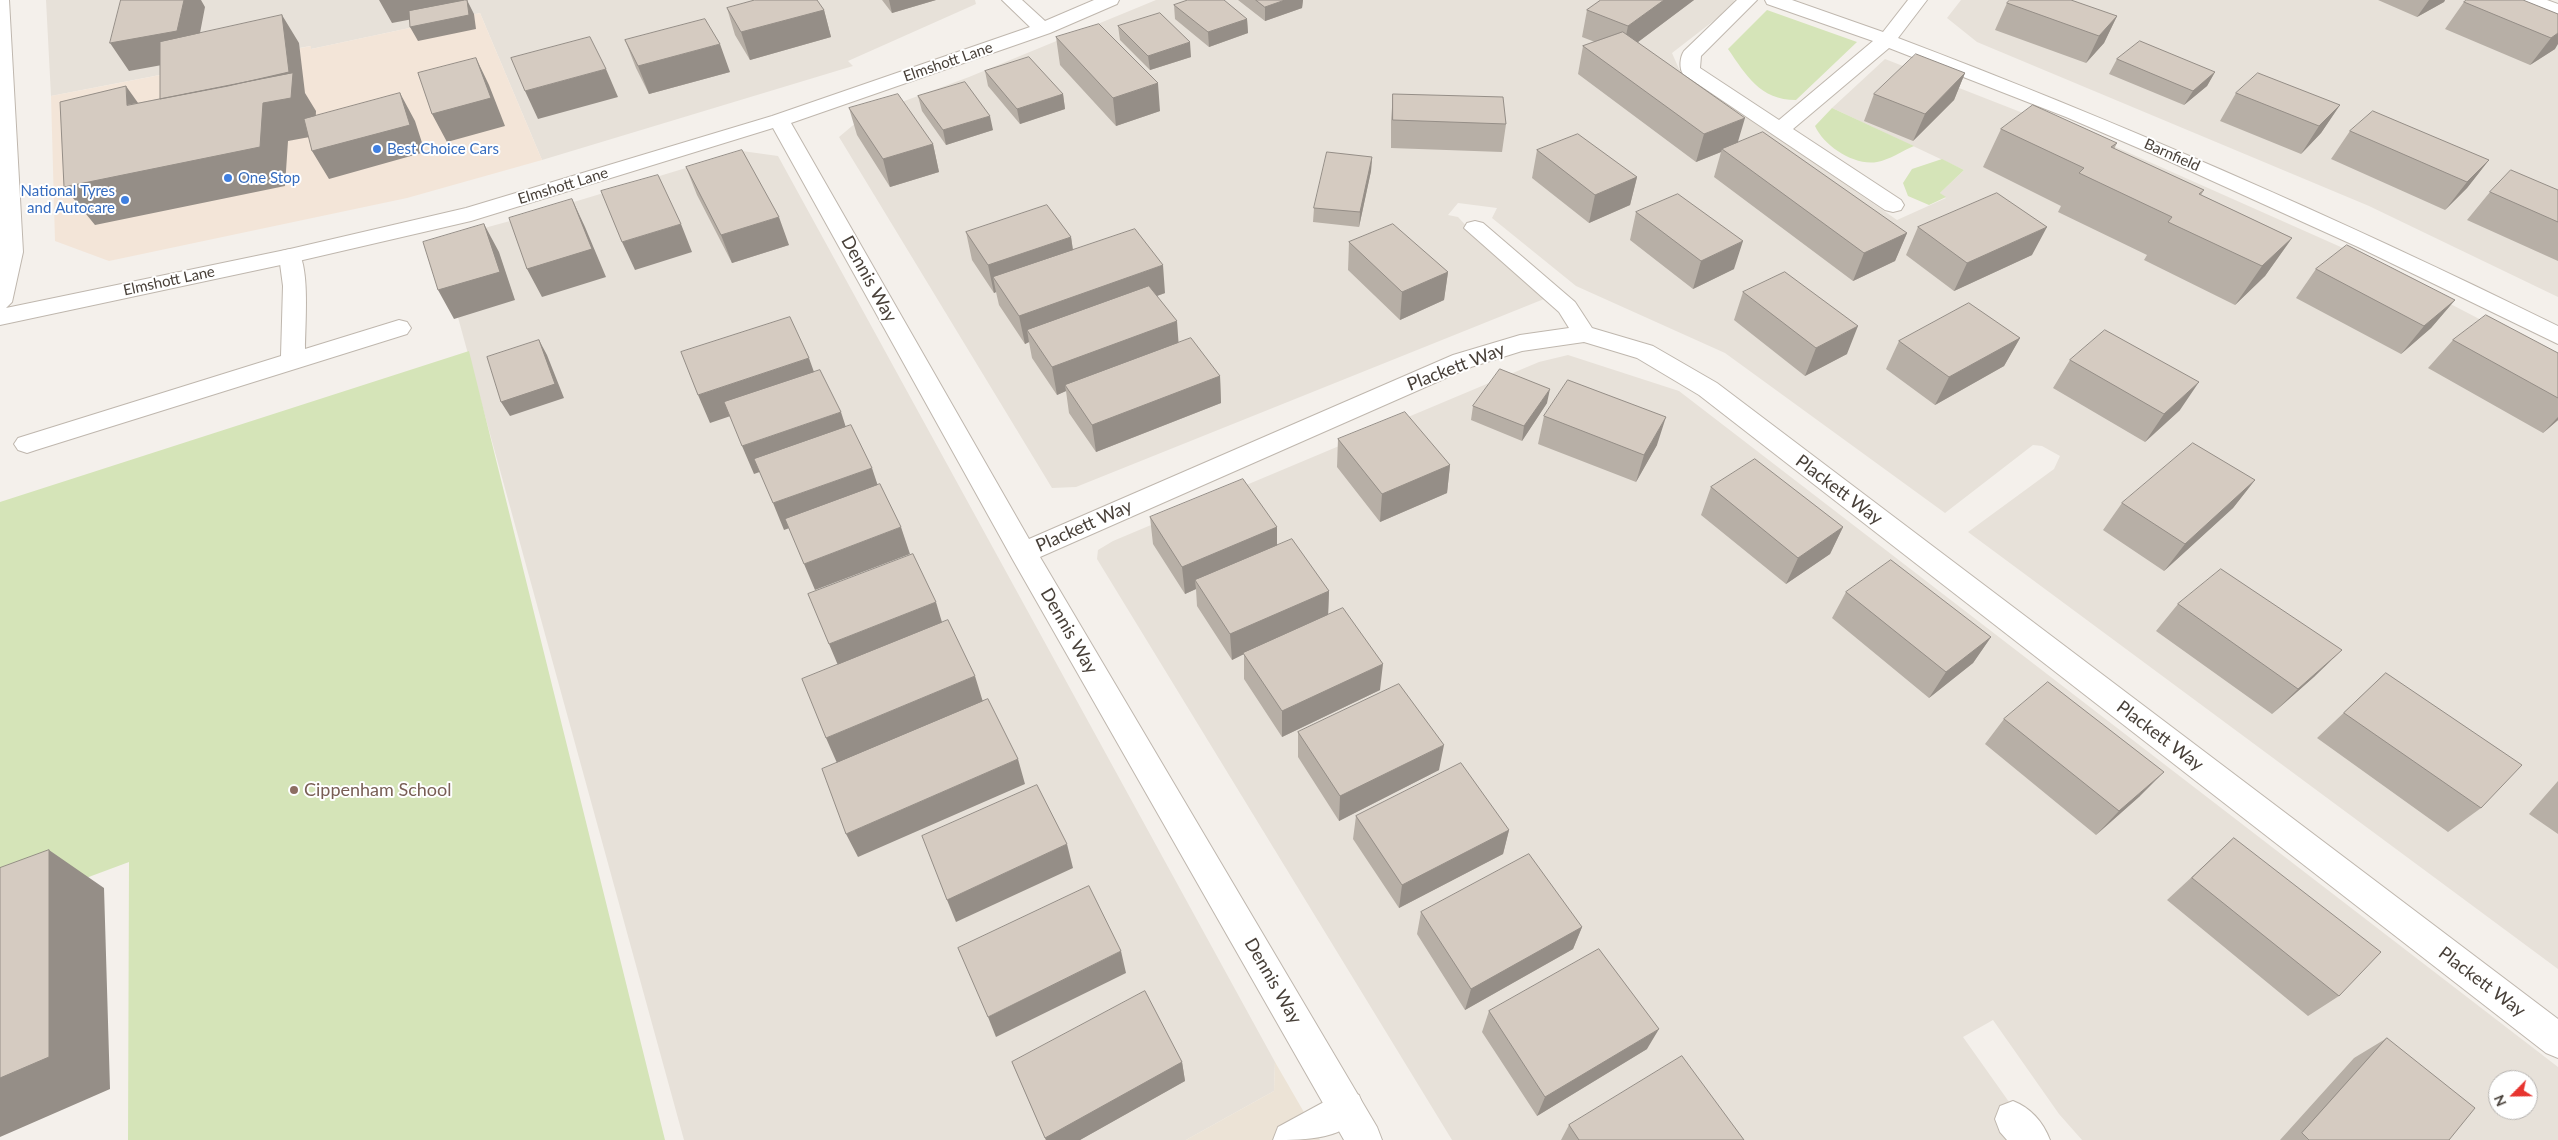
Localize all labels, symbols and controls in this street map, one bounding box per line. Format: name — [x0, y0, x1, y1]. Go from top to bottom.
street label: Elmshott Lane — [901, 38, 995, 86]
street label: Barnfield — [2141, 135, 2203, 175]
place label: Best Choice Cars — [387, 140, 499, 158]
marker: Best Choice Cars — [371, 143, 383, 155]
street label: Elmshott Lane — [516, 164, 610, 208]
place label: One Stop — [238, 169, 300, 187]
marker: One Stop — [222, 172, 234, 184]
place label: National Tyres and Autocare — [21, 182, 115, 217]
marker: National Tyres and Autocare — [119, 194, 131, 206]
street label: Dennis Way — [836, 232, 902, 326]
street label: Elmshott Lane — [122, 263, 216, 299]
street label: Plackett Way — [1404, 338, 1508, 396]
street label: Plackett Way — [1791, 450, 1887, 530]
street label: Plackett Way — [1032, 495, 1136, 557]
street label: Dennis Way — [1036, 584, 1102, 678]
street label: Plackett Way — [2112, 696, 2208, 776]
place label: Cippenham School — [304, 779, 451, 801]
marker: Cippenham School — [288, 784, 300, 796]
street label: Dennis Way — [1240, 934, 1306, 1028]
street label: Plackett Way — [2434, 942, 2530, 1022]
north arrow — [2488, 1070, 2538, 1120]
text: N — [2490, 1092, 2510, 1109]

